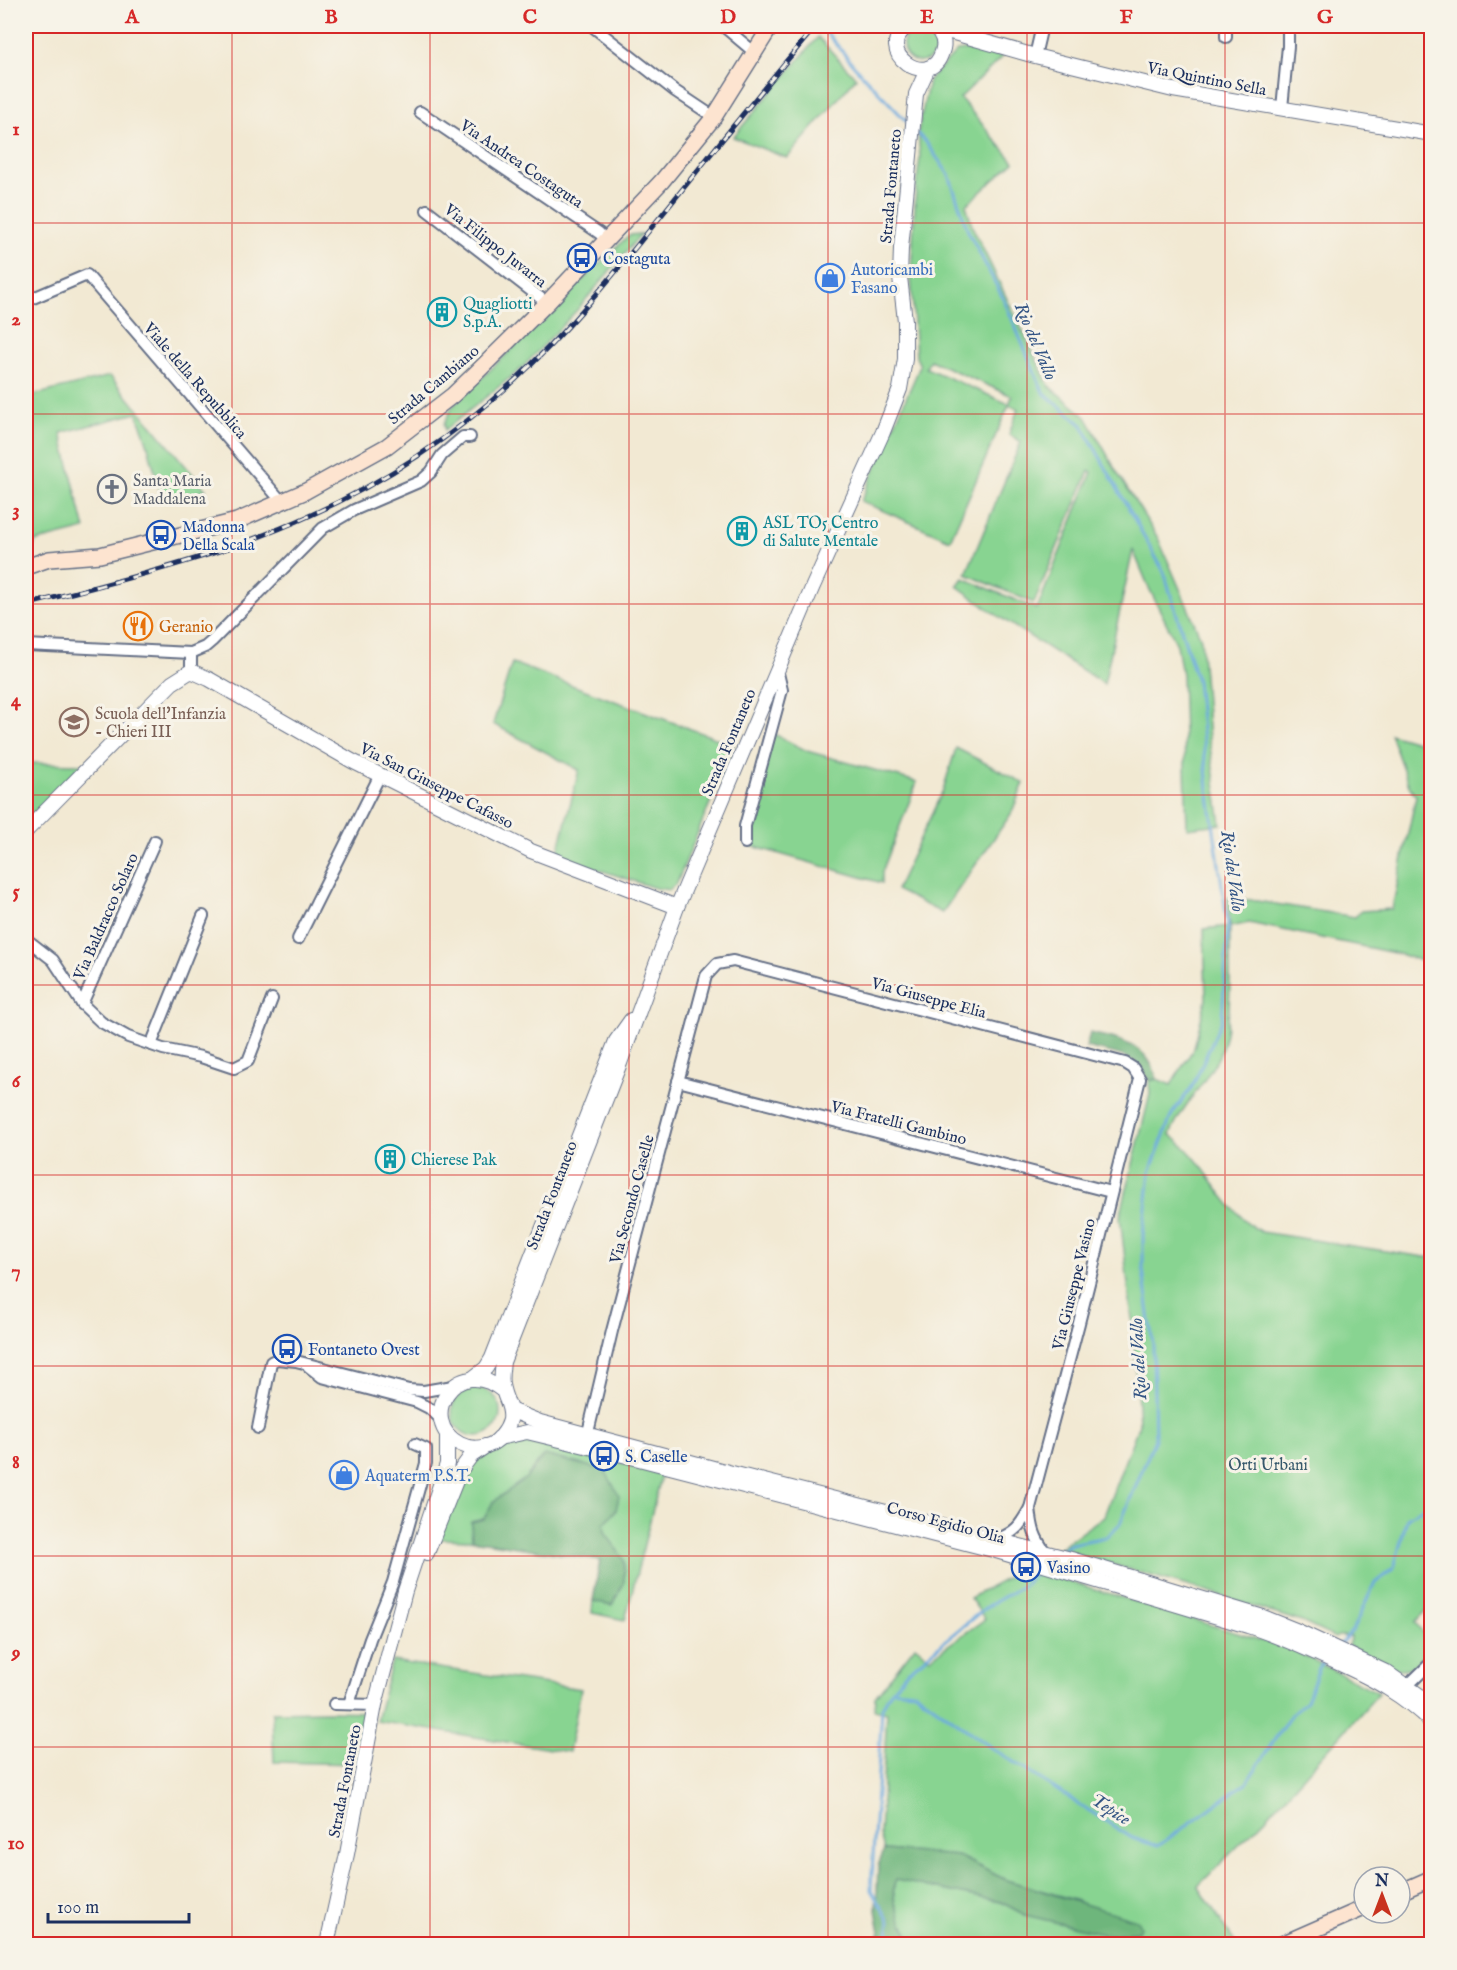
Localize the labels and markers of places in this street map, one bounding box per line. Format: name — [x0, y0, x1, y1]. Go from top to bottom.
bus stop icon: Costaguta — [566, 242, 598, 274]
place label: Costaguta — [603, 250, 671, 270]
place label: Autoricambi Fasano — [850, 261, 933, 299]
shop icon: Autoricambi Fasano — [814, 262, 846, 294]
place label: Quagliotti S.p.A. — [463, 295, 532, 333]
building icon: Quagliotti S.p.A. — [426, 296, 458, 328]
place label: Santa Maria Maddalena — [133, 472, 212, 510]
church icon: Santa Maria Maddalena — [96, 473, 128, 505]
place label: ASL TO5 Centro di Salute Mentale — [762, 514, 879, 552]
building icon: ASL TO5 Centro di Salute Mentale — [726, 515, 758, 547]
place label: Madonna Della Scala — [182, 518, 255, 556]
bus stop icon: Madonna Della Scala — [145, 519, 177, 551]
restaurant icon: Geranio — [122, 610, 154, 642]
place label: Geranio — [159, 618, 214, 638]
place label: Scuola dell'Infanzia - Chieri III — [95, 705, 226, 743]
school or university icon: Scuola dell'Infanzia - Chieri III — [58, 706, 90, 738]
building icon: Chierese Pak — [374, 1143, 406, 1175]
place label: Chierese Pak — [411, 1151, 497, 1171]
bus stop icon: Fontaneto Ovest — [271, 1333, 303, 1365]
place label: Fontaneto Ovest — [308, 1341, 420, 1361]
bus stop icon: S. Caselle — [588, 1440, 620, 1472]
place label: S. Caselle — [625, 1448, 687, 1468]
shop icon: Aquaterm P.S.T. — [328, 1459, 360, 1491]
place label: Aquaterm P.S.T. — [364, 1467, 471, 1487]
bus stop icon: Vasino — [1010, 1551, 1042, 1583]
place label: Vasino — [1046, 1559, 1091, 1579]

